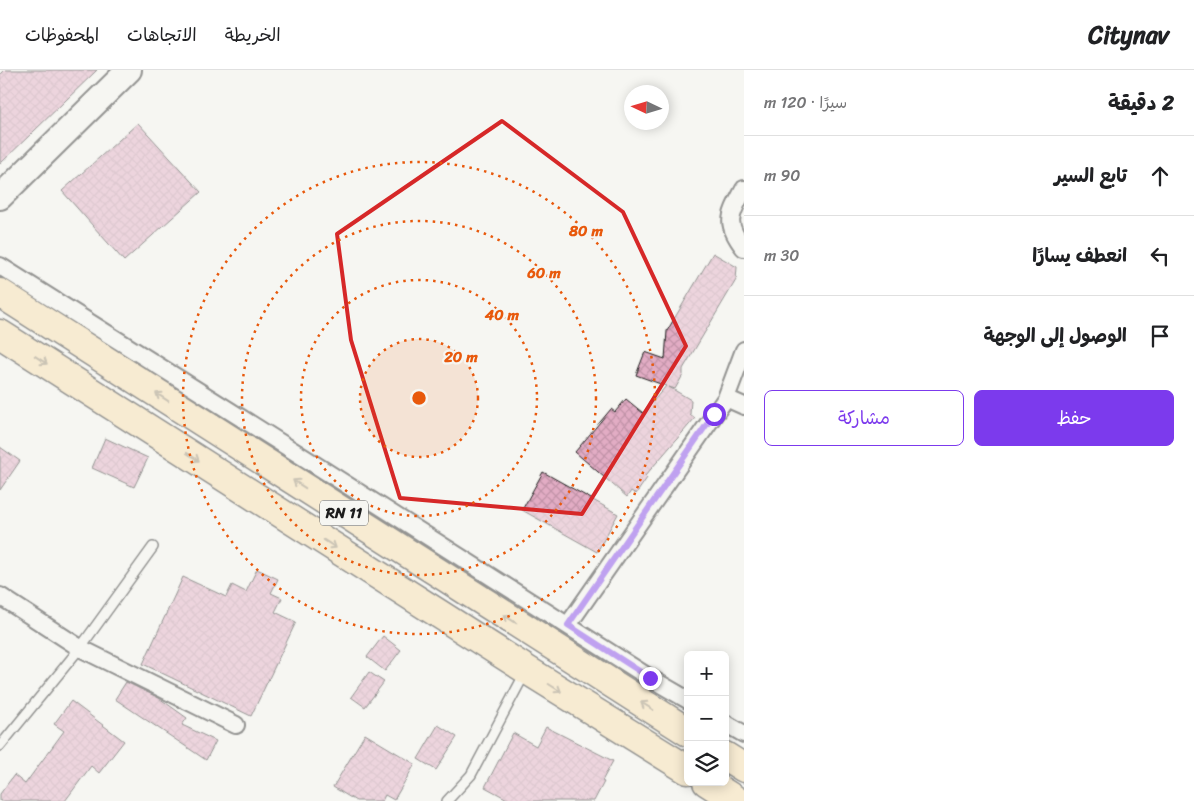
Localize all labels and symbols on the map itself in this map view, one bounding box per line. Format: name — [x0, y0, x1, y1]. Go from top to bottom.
north arrow — [624, 85, 669, 130]
text: 80 m — [568, 218, 603, 244]
text: 60 m — [526, 260, 561, 286]
text: 40 m — [484, 302, 520, 328]
text: 20 m — [443, 344, 478, 370]
one-way arrow — [34, 355, 48, 365]
centre of rings — [410, 389, 428, 407]
one-way arrow — [155, 391, 169, 402]
route start — [703, 403, 726, 426]
one-way arrow — [185, 452, 199, 462]
one-way arrow — [292, 479, 306, 489]
road number: RN 11 — [320, 500, 368, 526]
one-way arrow — [322, 540, 336, 550]
one-way arrow — [503, 613, 517, 623]
route end — [639, 667, 662, 690]
one-way arrow — [548, 683, 562, 693]
one-way arrow — [640, 701, 654, 711]

